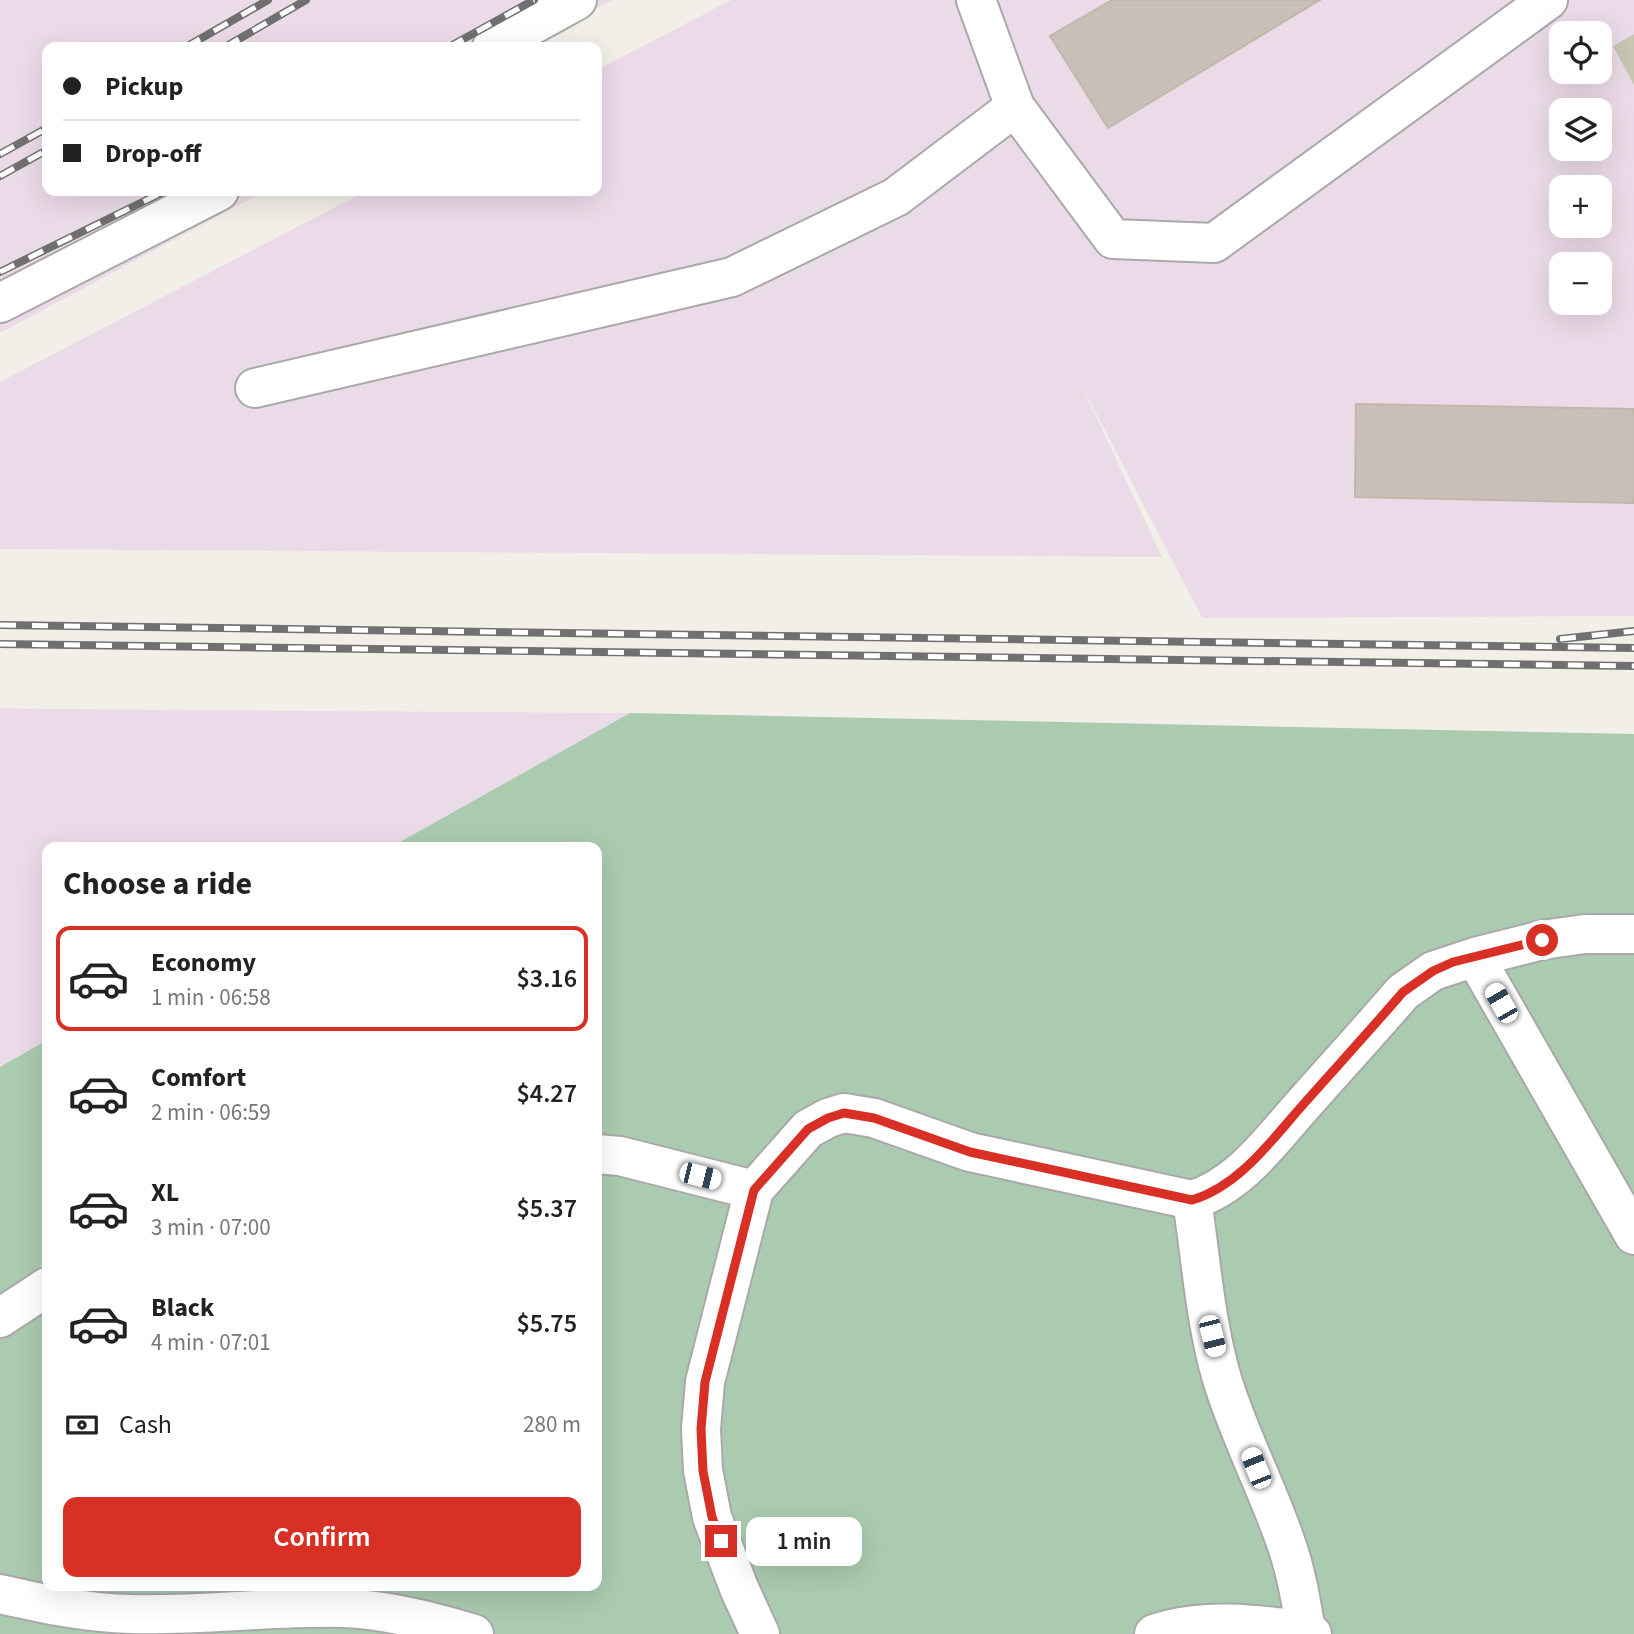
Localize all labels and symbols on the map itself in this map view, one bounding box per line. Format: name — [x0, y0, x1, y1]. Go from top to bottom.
route start — [1526, 924, 1558, 956]
car — [1482, 980, 1521, 1026]
car — [678, 1161, 723, 1191]
car — [1197, 1313, 1228, 1359]
car — [1239, 1445, 1274, 1491]
callout: 1 min — [746, 1516, 861, 1566]
route end — [705, 1525, 737, 1557]

